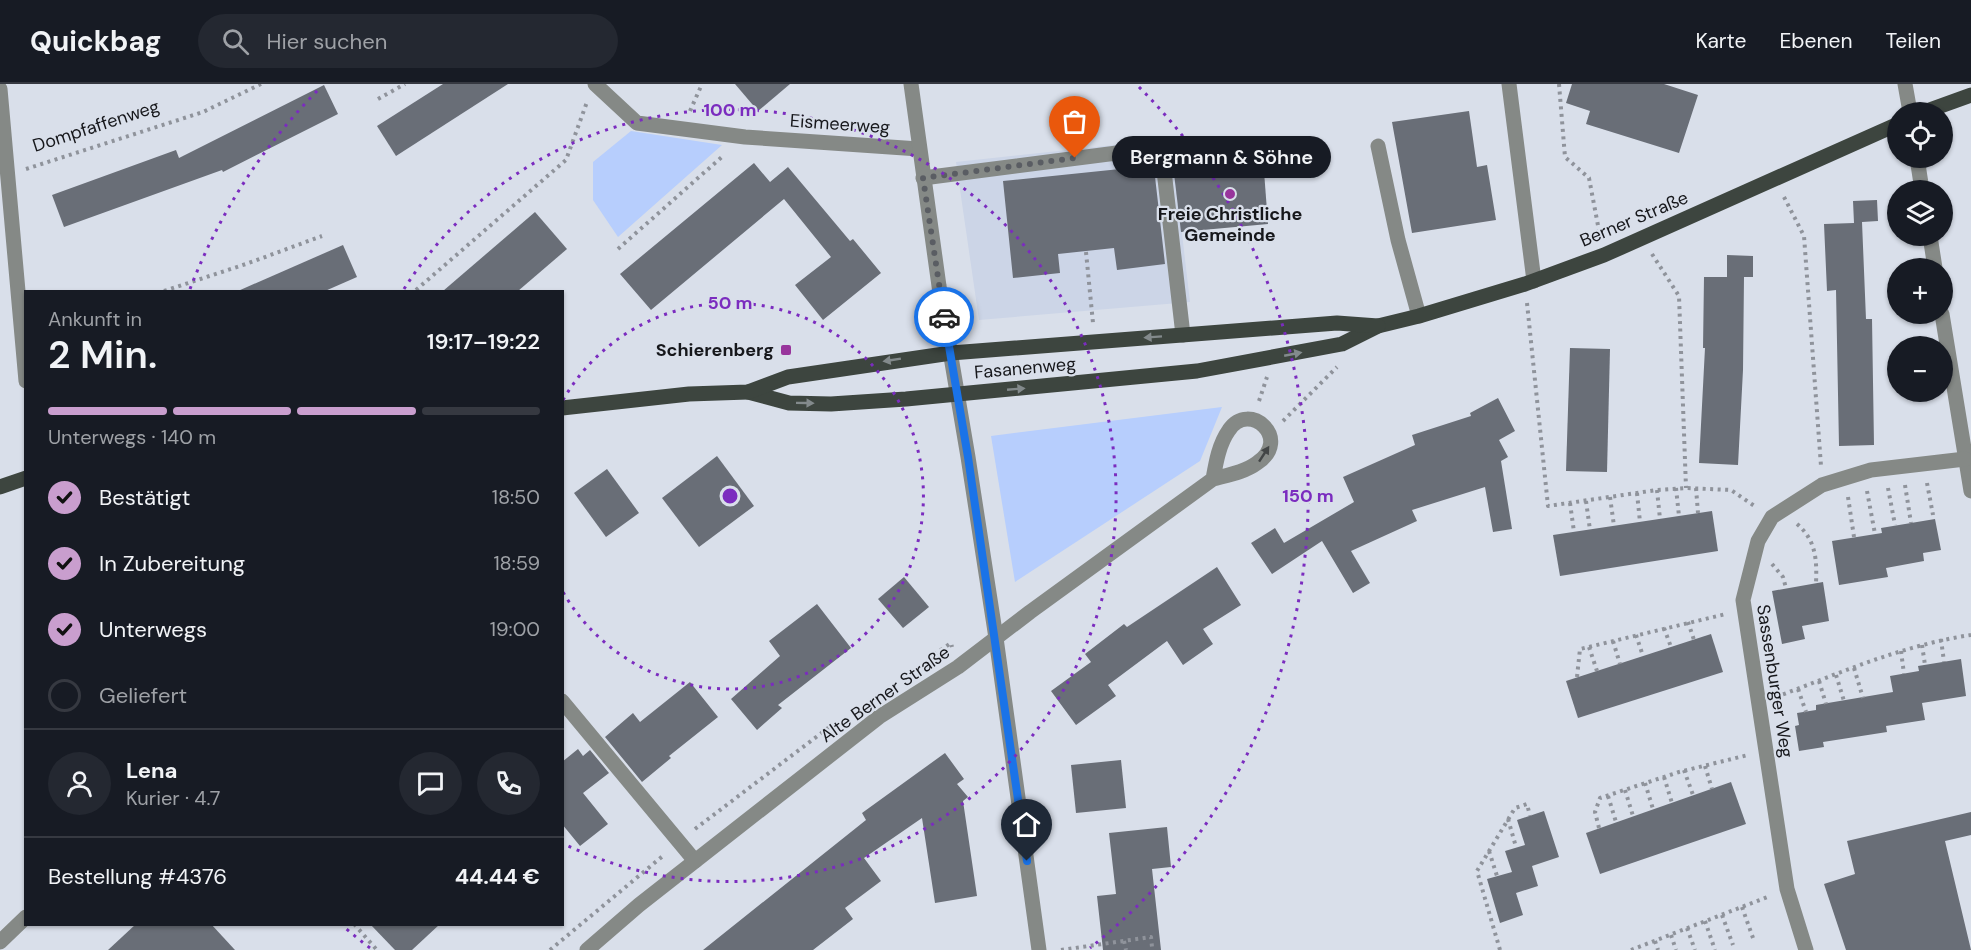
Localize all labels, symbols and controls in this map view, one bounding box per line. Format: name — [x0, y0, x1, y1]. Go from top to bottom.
search box — [198, 14, 618, 68]
text: Quickbag — [30, 23, 162, 60]
icon: search — [219, 25, 252, 58]
text: Hier suchen — [267, 27, 387, 56]
text: Karte — [1696, 27, 1746, 55]
text: Ebenen — [1779, 27, 1852, 55]
text: Teilen — [1885, 27, 1941, 55]
street label: Dompfaffenweg — [30, 94, 162, 158]
pin — [1049, 96, 1100, 158]
text: 100 m — [703, 98, 757, 122]
map controls — [1887, 102, 1953, 402]
button: locate — [1887, 102, 1953, 168]
icon: bag — [1058, 105, 1091, 138]
street label: Eismeerweg — [789, 109, 891, 139]
callout: Bergmann & Söhne — [1111, 137, 1330, 179]
text: Bergmann & Söhne — [1130, 144, 1313, 170]
button: layers — [1887, 180, 1953, 246]
street label: Berner Straße — [1576, 185, 1692, 253]
marker: Freie Christliche Gemeinde — [1223, 187, 1237, 201]
place label: Freie Christliche Gemeinde — [1158, 202, 1302, 247]
button: + — [1887, 258, 1953, 324]
courier — [914, 287, 974, 347]
text: 50 m — [707, 291, 753, 315]
icon: car — [928, 301, 961, 334]
text: Ankunft in — [48, 306, 142, 332]
text: 19:17–19:22 — [427, 327, 540, 356]
text: 2 Min. — [48, 329, 157, 380]
one-way arrow — [1144, 332, 1163, 342]
button: − — [1887, 336, 1953, 402]
place label: Schierenberg — [656, 338, 774, 362]
marker: Schierenberg — [779, 343, 793, 357]
one-way arrow — [1283, 349, 1302, 358]
street label: Fasanenweg — [973, 352, 1077, 384]
one-way arrow — [883, 356, 902, 365]
one-way arrow — [1006, 384, 1025, 394]
one-way arrow — [795, 398, 814, 408]
text: Unterwegs · 140 m — [48, 424, 216, 450]
one-way arrow — [1258, 446, 1269, 463]
icon: check — [48, 481, 81, 514]
text: Bestätigt — [99, 483, 190, 512]
text: 18:50 — [492, 484, 540, 510]
text: 150 m — [1282, 484, 1334, 508]
centre of rings — [720, 486, 740, 506]
icon: check — [48, 547, 81, 580]
text: In Zubereitung — [99, 549, 245, 578]
text: 18:59 — [493, 550, 540, 576]
street label: Sassenburger Weg — [1751, 603, 1799, 759]
icon: check — [48, 613, 81, 646]
text: Unterwegs — [99, 615, 207, 644]
text: 19:00 — [490, 616, 540, 642]
street label: Alte Berner Straße — [815, 640, 955, 748]
text: Geliefert — [99, 681, 187, 710]
button: person — [48, 752, 111, 815]
button: chat — [399, 752, 462, 815]
button: phone — [477, 752, 540, 815]
text: Lena — [126, 756, 178, 785]
text: Kurier · 4.7 — [126, 785, 221, 811]
pin — [1001, 799, 1052, 861]
icon: home — [1010, 808, 1043, 841]
text: Bestellung #4376 — [48, 862, 227, 891]
text: 44.44 € — [455, 862, 540, 891]

